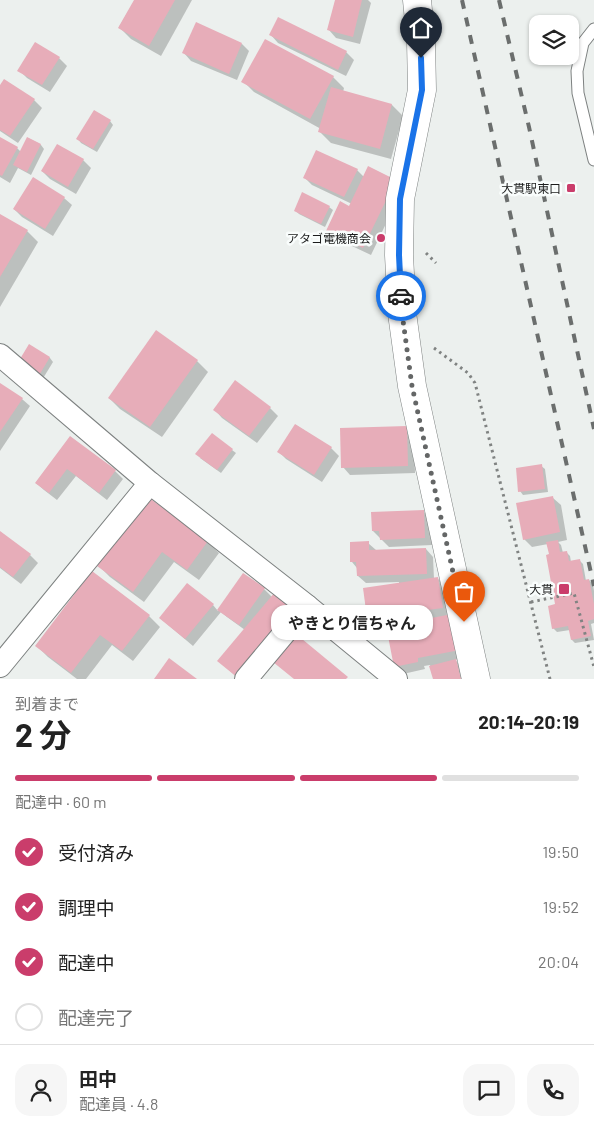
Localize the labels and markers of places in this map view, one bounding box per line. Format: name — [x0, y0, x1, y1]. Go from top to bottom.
pin — [400, 7, 442, 58]
place label: 大貫駅東口 — [501, 181, 561, 195]
marker: 大貫駅東口 — [565, 182, 577, 194]
place label: アタゴ電機商会 — [287, 231, 371, 245]
marker: アタゴ電機商会 — [375, 232, 387, 244]
pin — [443, 571, 485, 622]
place label: 大貫 — [529, 582, 553, 596]
marker: 大貫 — [557, 582, 571, 596]
callout: やきとり信ちゃん — [272, 604, 434, 640]

